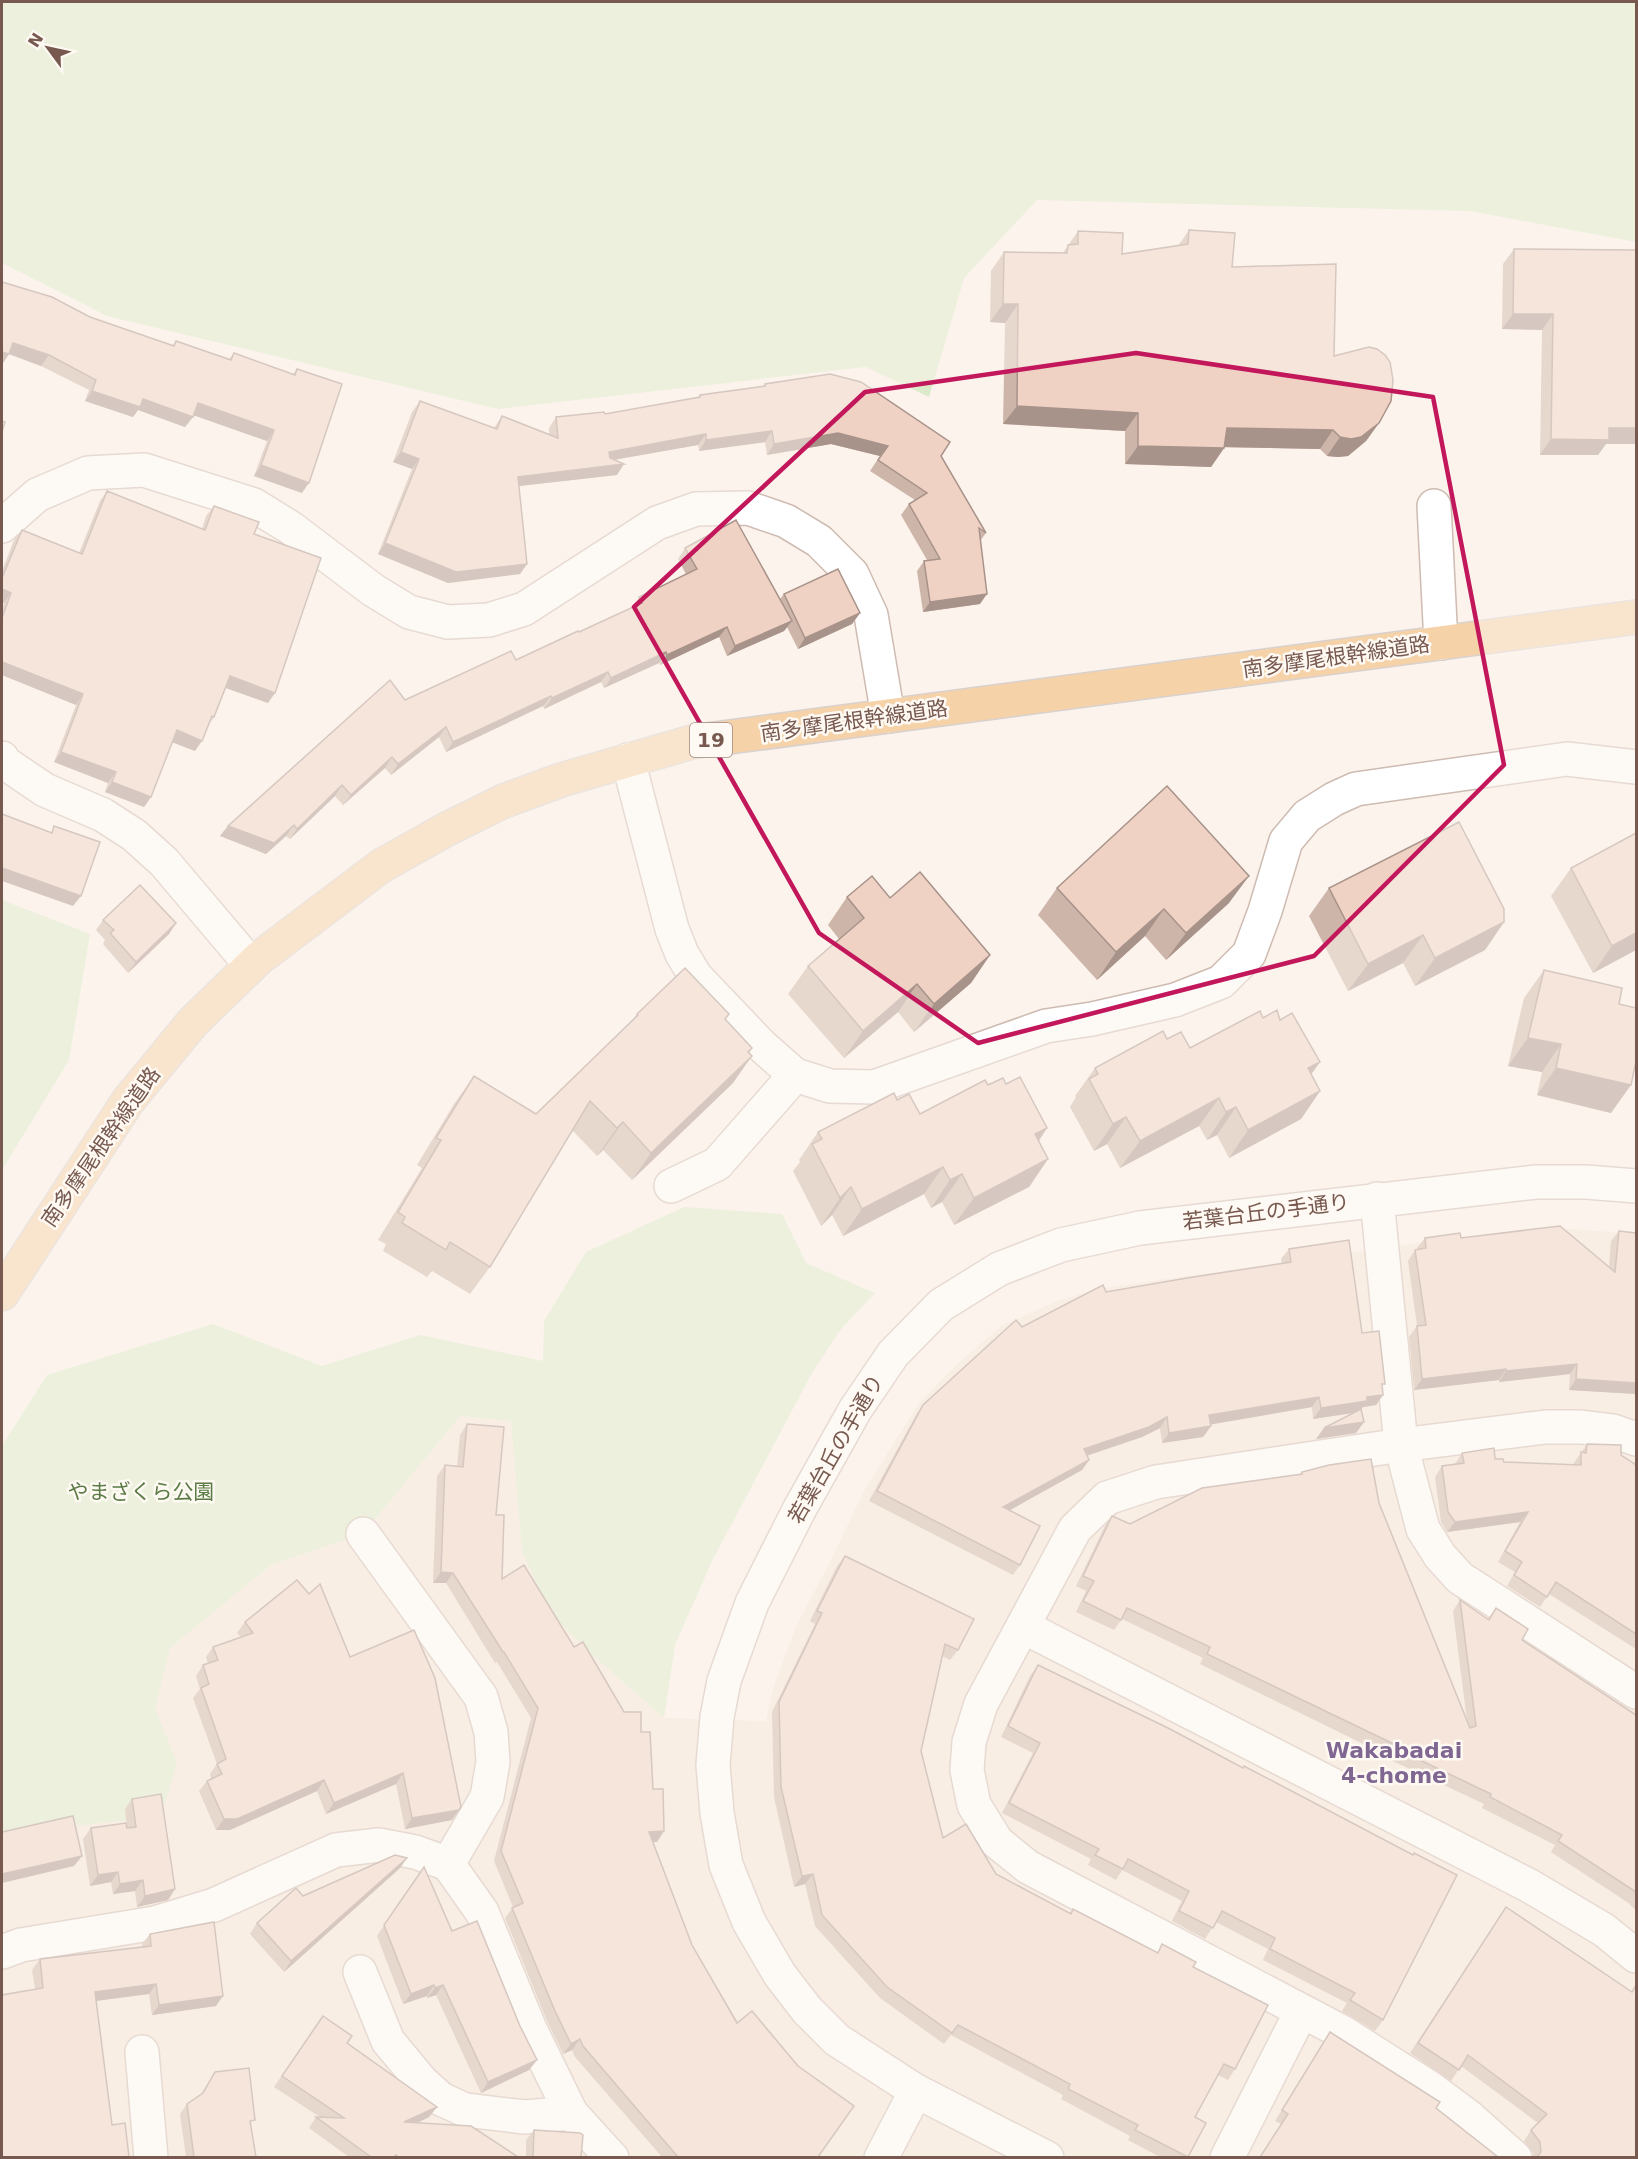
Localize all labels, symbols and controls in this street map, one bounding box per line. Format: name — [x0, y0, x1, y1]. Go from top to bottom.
north arrow — [18, 18, 78, 78]
text: N — [24, 29, 47, 51]
street label: 南多摩尾根幹線道路 — [1241, 632, 1431, 682]
street label: 南多摩尾根幹線道路 — [759, 696, 949, 746]
road number: 19 — [690, 723, 732, 757]
street label: 南多摩尾根幹線道路 — [37, 1063, 165, 1231]
street label: 若葉台丘の手通り — [1181, 1190, 1351, 1234]
street label: 若葉台丘の手通り — [784, 1370, 888, 1528]
park label: やまざくら公園 — [68, 1480, 215, 1504]
district label: Wakabadai 4-chome — [1326, 1738, 1462, 1788]

